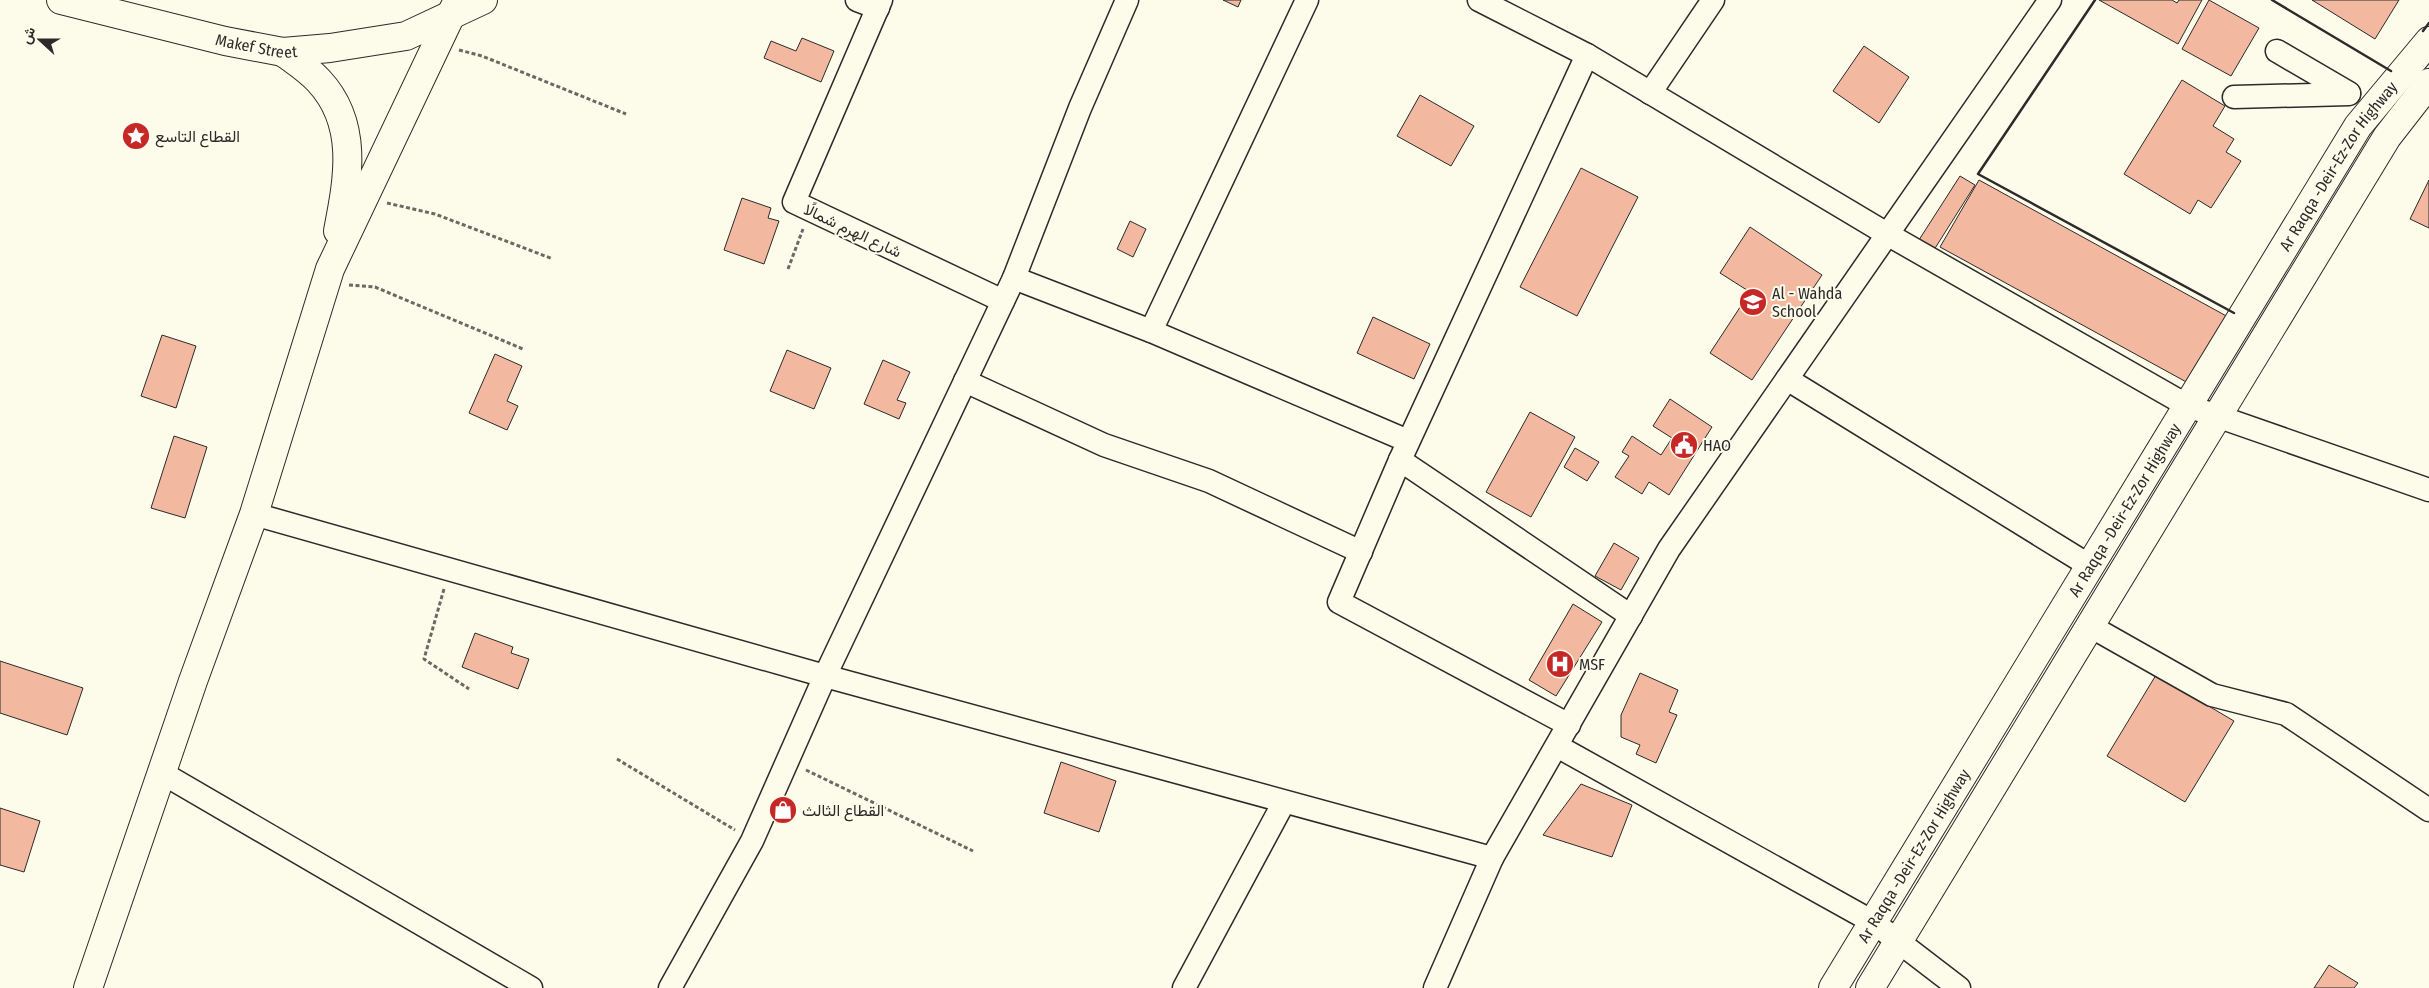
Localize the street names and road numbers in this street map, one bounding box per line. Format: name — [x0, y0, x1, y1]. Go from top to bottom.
street label: Makef Street — [214, 30, 299, 62]
street label: Ar Raqqa -Deir-Ez-Zor Highway — [2275, 77, 2402, 254]
street label: شارع الهرم شمالًا — [800, 199, 905, 263]
street label: Ar Raqqa -Deir-Ez-Zor Highway — [2065, 419, 2185, 600]
street label: Ar Raqqa -Deir-Ez-Zor Highway — [1854, 765, 1975, 946]

